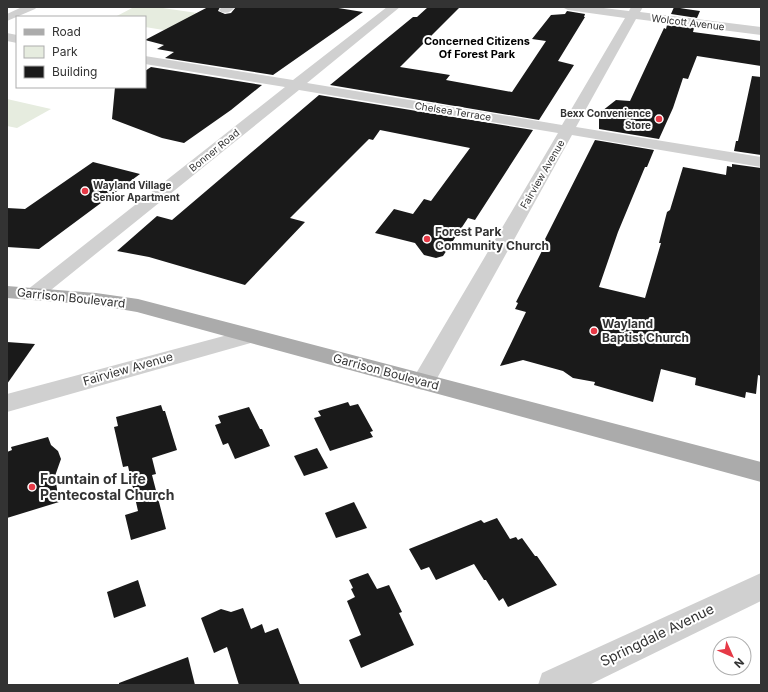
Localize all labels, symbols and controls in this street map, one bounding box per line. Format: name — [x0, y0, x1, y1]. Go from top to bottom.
street label: Wolcott Avenue — [651, 12, 725, 32]
legend — [16, 16, 146, 88]
text: Road — [52, 24, 81, 39]
district label: Concerned Citizens Of Forest Park — [424, 34, 530, 61]
text: Park — [52, 44, 78, 59]
text: Building — [52, 64, 97, 79]
street label: Chelsea Terrace — [414, 99, 492, 123]
place label: Bexx Convenience Store — [560, 107, 651, 131]
marker: Bexx Convenience Store — [654, 114, 664, 124]
street label: Bonner Road — [187, 126, 241, 174]
street label: Fairview Avenue — [517, 137, 567, 211]
place label: Wayland Village Senior Apartment — [93, 179, 180, 203]
marker: Wayland Village Senior Apartment — [80, 186, 90, 196]
place label: Forest Park Community Church — [435, 224, 549, 253]
marker: Forest Park Community Church — [422, 234, 432, 244]
street label: Garrison Boulevard — [16, 284, 126, 311]
place label: Wayland Baptist Church — [602, 316, 689, 345]
marker: Wayland Baptist Church — [589, 326, 599, 336]
street label: Fairview Avenue — [81, 349, 175, 389]
street label: Garrison Boulevard — [332, 350, 441, 393]
place label: Fountain of Life Pentecostal Church — [40, 470, 175, 503]
marker: Fountain of Life Pentecostal Church — [27, 482, 37, 492]
street label: Springdale Avenue — [597, 600, 716, 669]
north arrow — [712, 636, 752, 676]
text: N — [731, 655, 747, 671]

